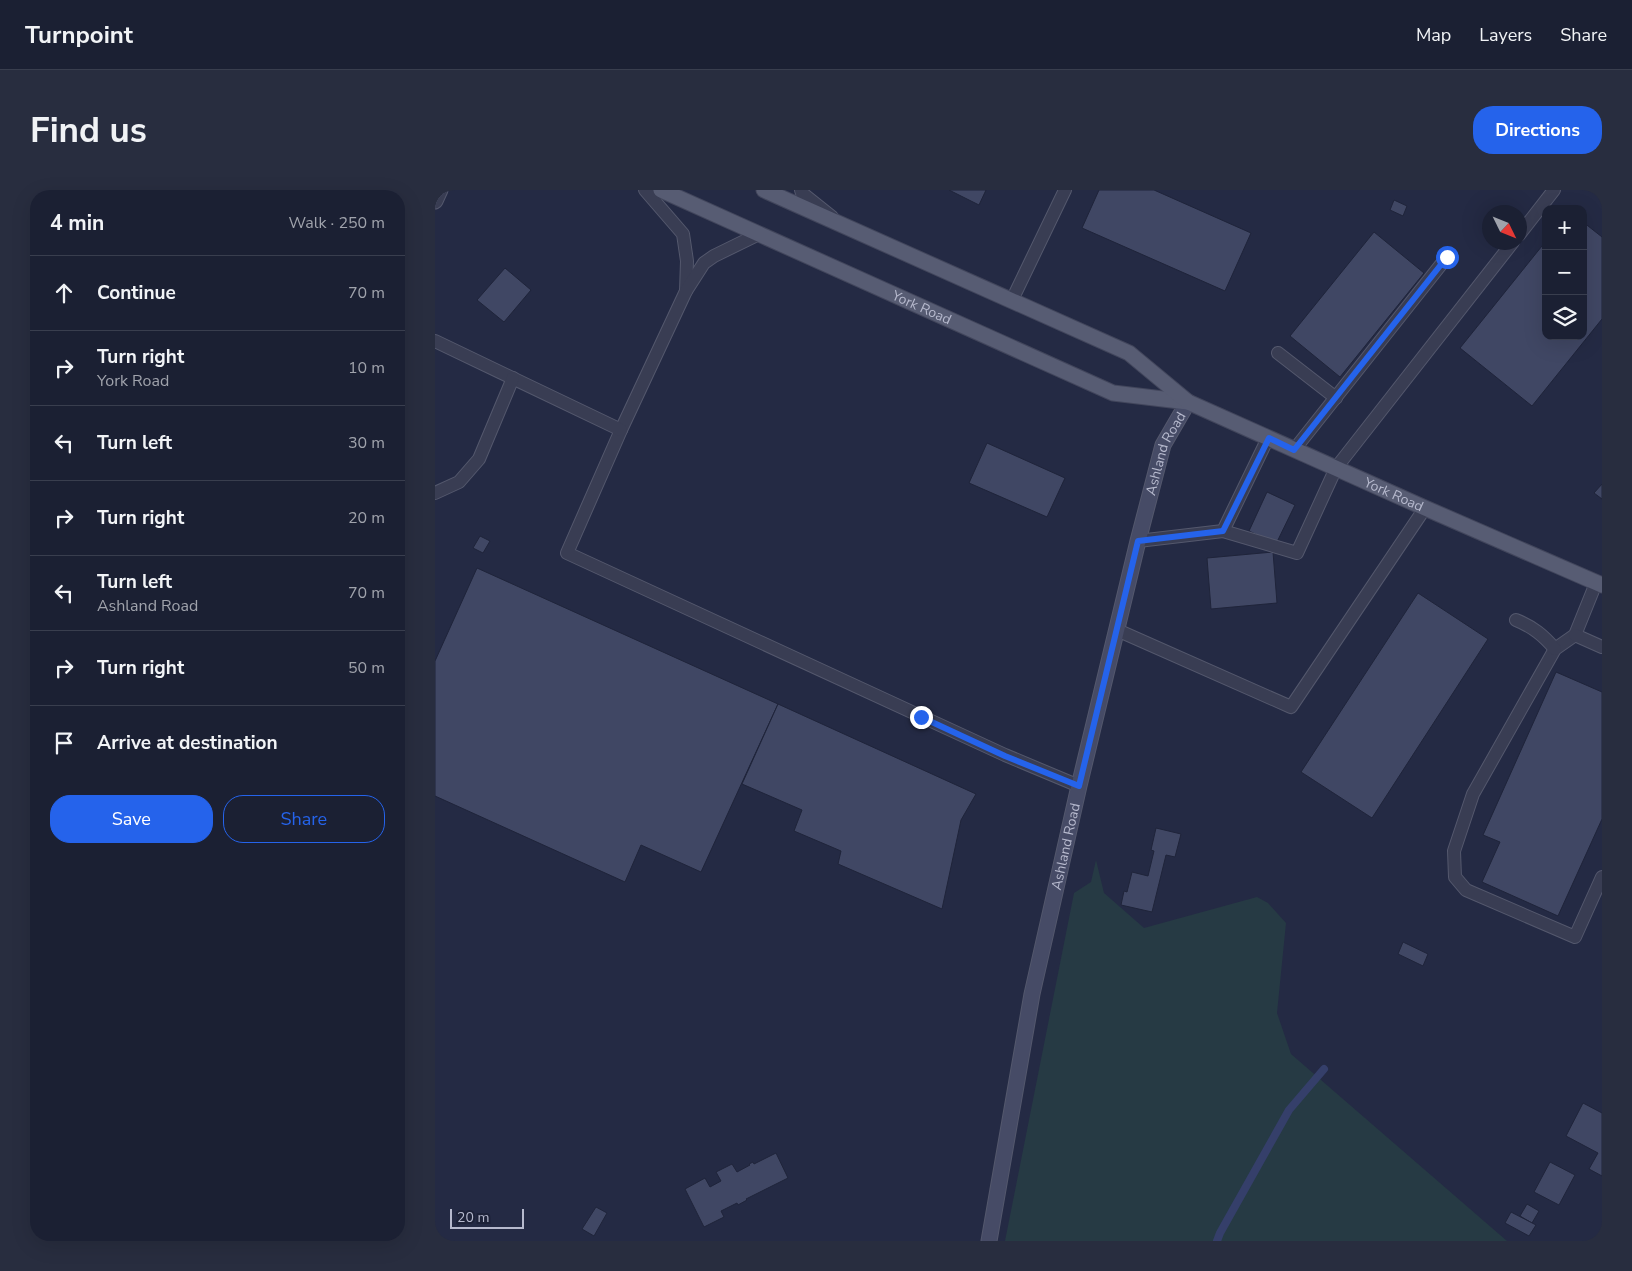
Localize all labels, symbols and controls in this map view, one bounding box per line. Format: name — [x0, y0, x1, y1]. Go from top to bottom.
text: Turnpoint — [25, 19, 133, 51]
text: Map — [1416, 23, 1451, 47]
text: Layers — [1479, 23, 1532, 47]
text: Share — [1560, 23, 1607, 47]
button: Directions — [1473, 106, 1602, 154]
text: Find us — [30, 107, 147, 154]
north arrow — [1482, 205, 1527, 250]
map controls — [1542, 205, 1587, 340]
button: + — [1542, 205, 1587, 250]
text: 4 min — [50, 209, 104, 237]
text: Walk · 250 m — [289, 212, 385, 234]
route start — [1436, 246, 1459, 269]
button: − — [1542, 250, 1587, 295]
icon: ahead — [50, 279, 78, 307]
text: Continue — [97, 280, 176, 306]
text: 70 m — [348, 282, 385, 304]
street label: York Road — [888, 286, 954, 329]
button: layers — [1542, 295, 1587, 340]
text: Turn right — [97, 344, 184, 370]
icon: right — [50, 354, 78, 382]
text: 10 m — [348, 357, 385, 379]
text: York Road — [97, 370, 169, 392]
street label: Ashland Road — [1141, 408, 1190, 497]
icon: left — [50, 429, 78, 457]
text: Turn left — [97, 430, 172, 456]
text: 30 m — [348, 432, 385, 454]
street label: York Road — [1360, 473, 1426, 516]
icon: right — [50, 504, 78, 532]
text: Turn right — [97, 505, 184, 531]
text: 20 m — [348, 507, 385, 529]
text: Turn left — [97, 569, 172, 595]
icon: left — [50, 579, 78, 607]
text: 70 m — [348, 582, 385, 604]
text: Ashland Road — [97, 595, 198, 617]
icon: right — [50, 654, 78, 682]
text: Turn right — [97, 655, 184, 681]
text: 50 m — [348, 657, 385, 679]
route end — [910, 706, 933, 729]
icon: arrive — [50, 729, 78, 757]
text: Arrive at destination — [97, 730, 278, 756]
button: Save — [50, 795, 213, 843]
button: Share — [223, 795, 385, 843]
street label: Ashland Road — [1047, 801, 1085, 892]
scale bar — [450, 1206, 524, 1229]
text: 20 m — [457, 1208, 489, 1227]

